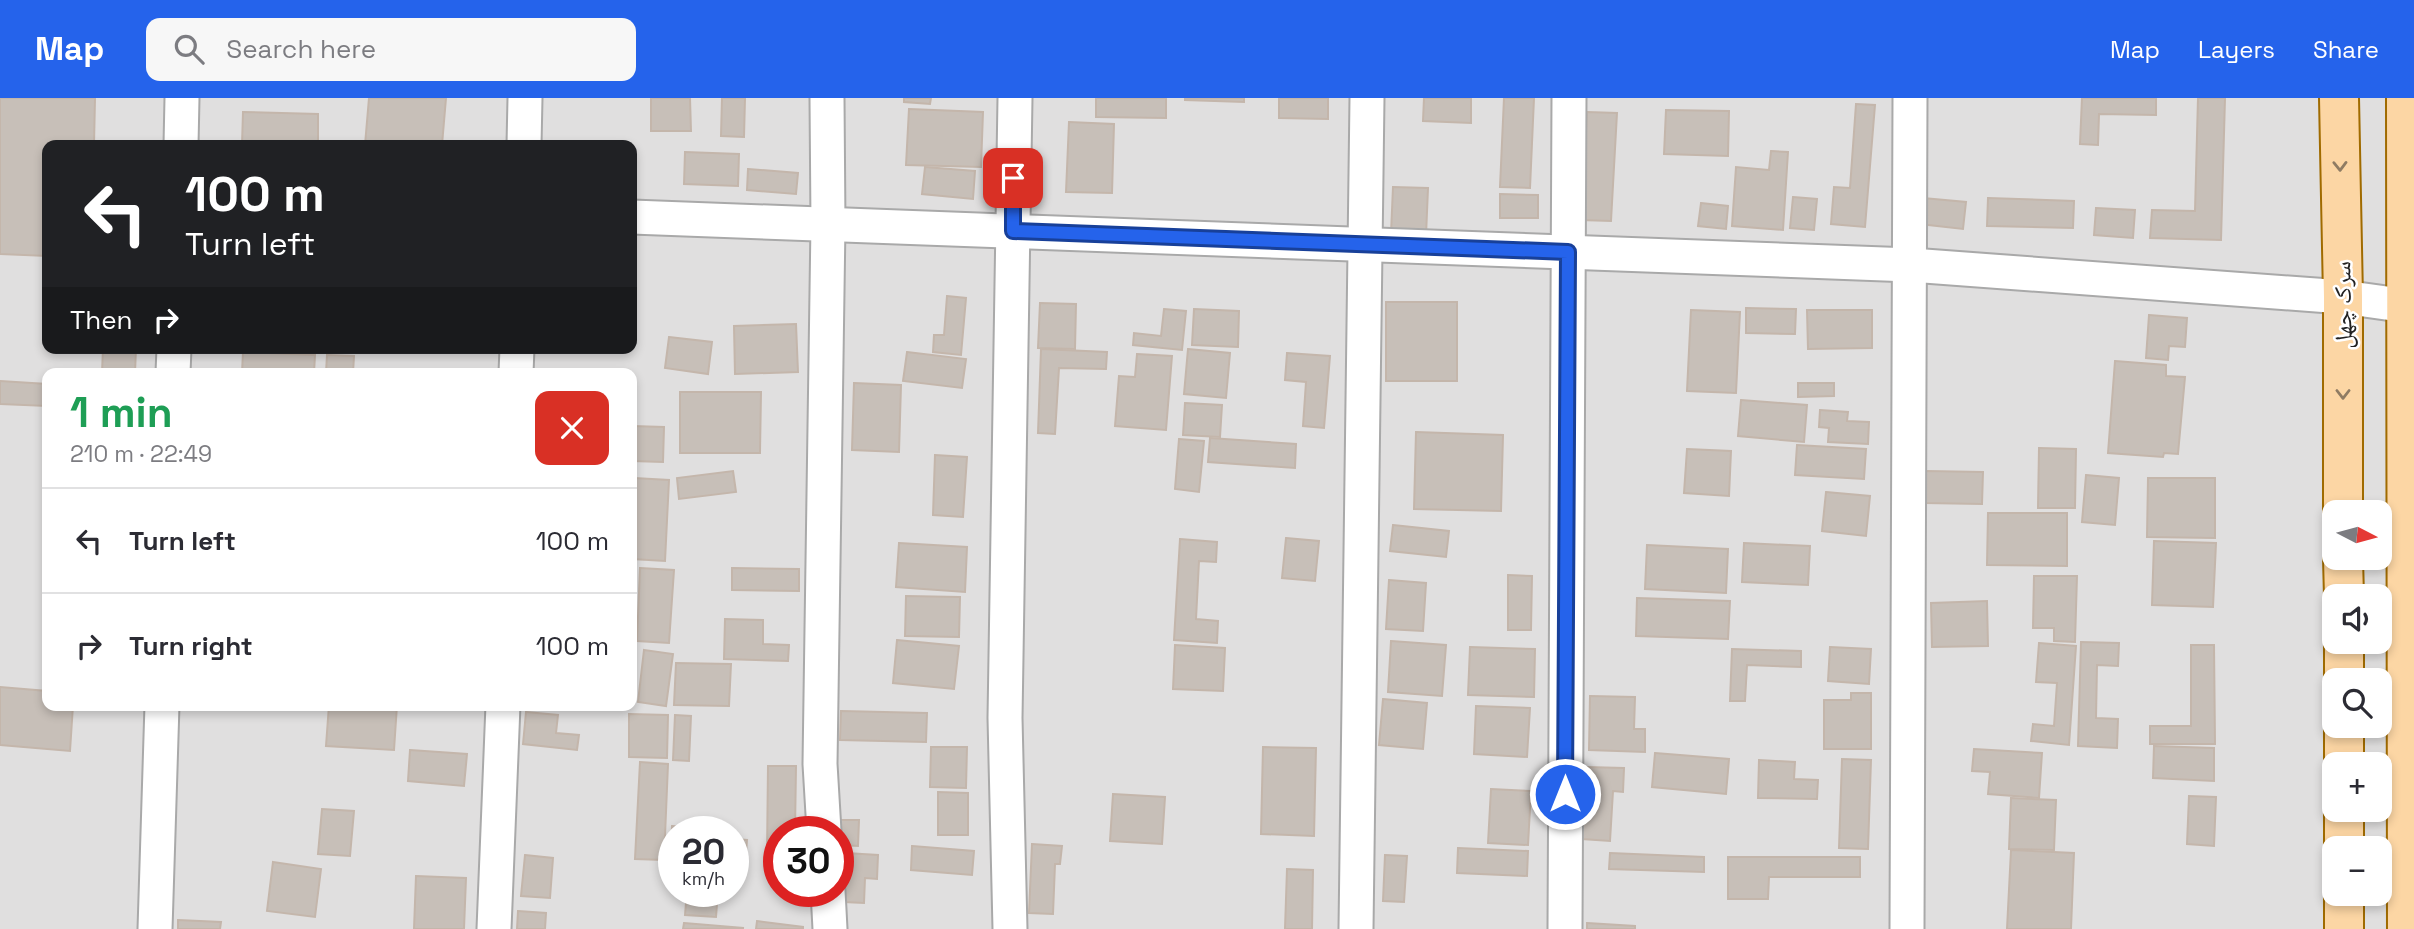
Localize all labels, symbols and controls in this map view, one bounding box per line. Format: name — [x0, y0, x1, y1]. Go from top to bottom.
search box — [146, 18, 636, 81]
text: Map — [35, 28, 104, 70]
icon: search — [170, 30, 208, 68]
text: Search here — [226, 32, 376, 66]
text: Map — [2110, 34, 2160, 65]
text: Layers — [2198, 34, 2275, 65]
text: Share — [2313, 34, 2379, 65]
pin — [983, 148, 1043, 208]
icon: arrive — [994, 159, 1032, 197]
one-way arrow — [2332, 161, 2348, 172]
text: 100 m — [185, 163, 325, 225]
icon: left — [70, 168, 161, 259]
text: Turn left — [185, 224, 315, 264]
street label: سرک چهل — [2326, 261, 2359, 349]
icon: right — [147, 301, 185, 339]
text: Then — [70, 303, 133, 337]
text: 1 min — [70, 386, 173, 439]
one-way arrow — [2335, 389, 2351, 399]
button: close — [535, 391, 609, 465]
text: 210 m · 22:49 — [70, 439, 212, 469]
north arrow — [2322, 500, 2392, 570]
map controls — [2322, 500, 2392, 906]
icon: left — [70, 522, 108, 560]
text: Turn left — [129, 524, 236, 558]
text: 100 m — [536, 524, 609, 558]
button: sound — [2322, 584, 2392, 654]
icon: right — [70, 627, 108, 665]
text: Turn right — [129, 629, 253, 663]
text: 100 m — [536, 629, 609, 663]
button: search — [2322, 668, 2392, 738]
button: + — [2322, 752, 2392, 822]
position arrow — [1528, 757, 1602, 831]
speed limit sign: 30 — [763, 816, 854, 907]
text: 20 — [682, 830, 725, 874]
button: − — [2322, 836, 2392, 906]
text: km/h — [682, 867, 725, 890]

